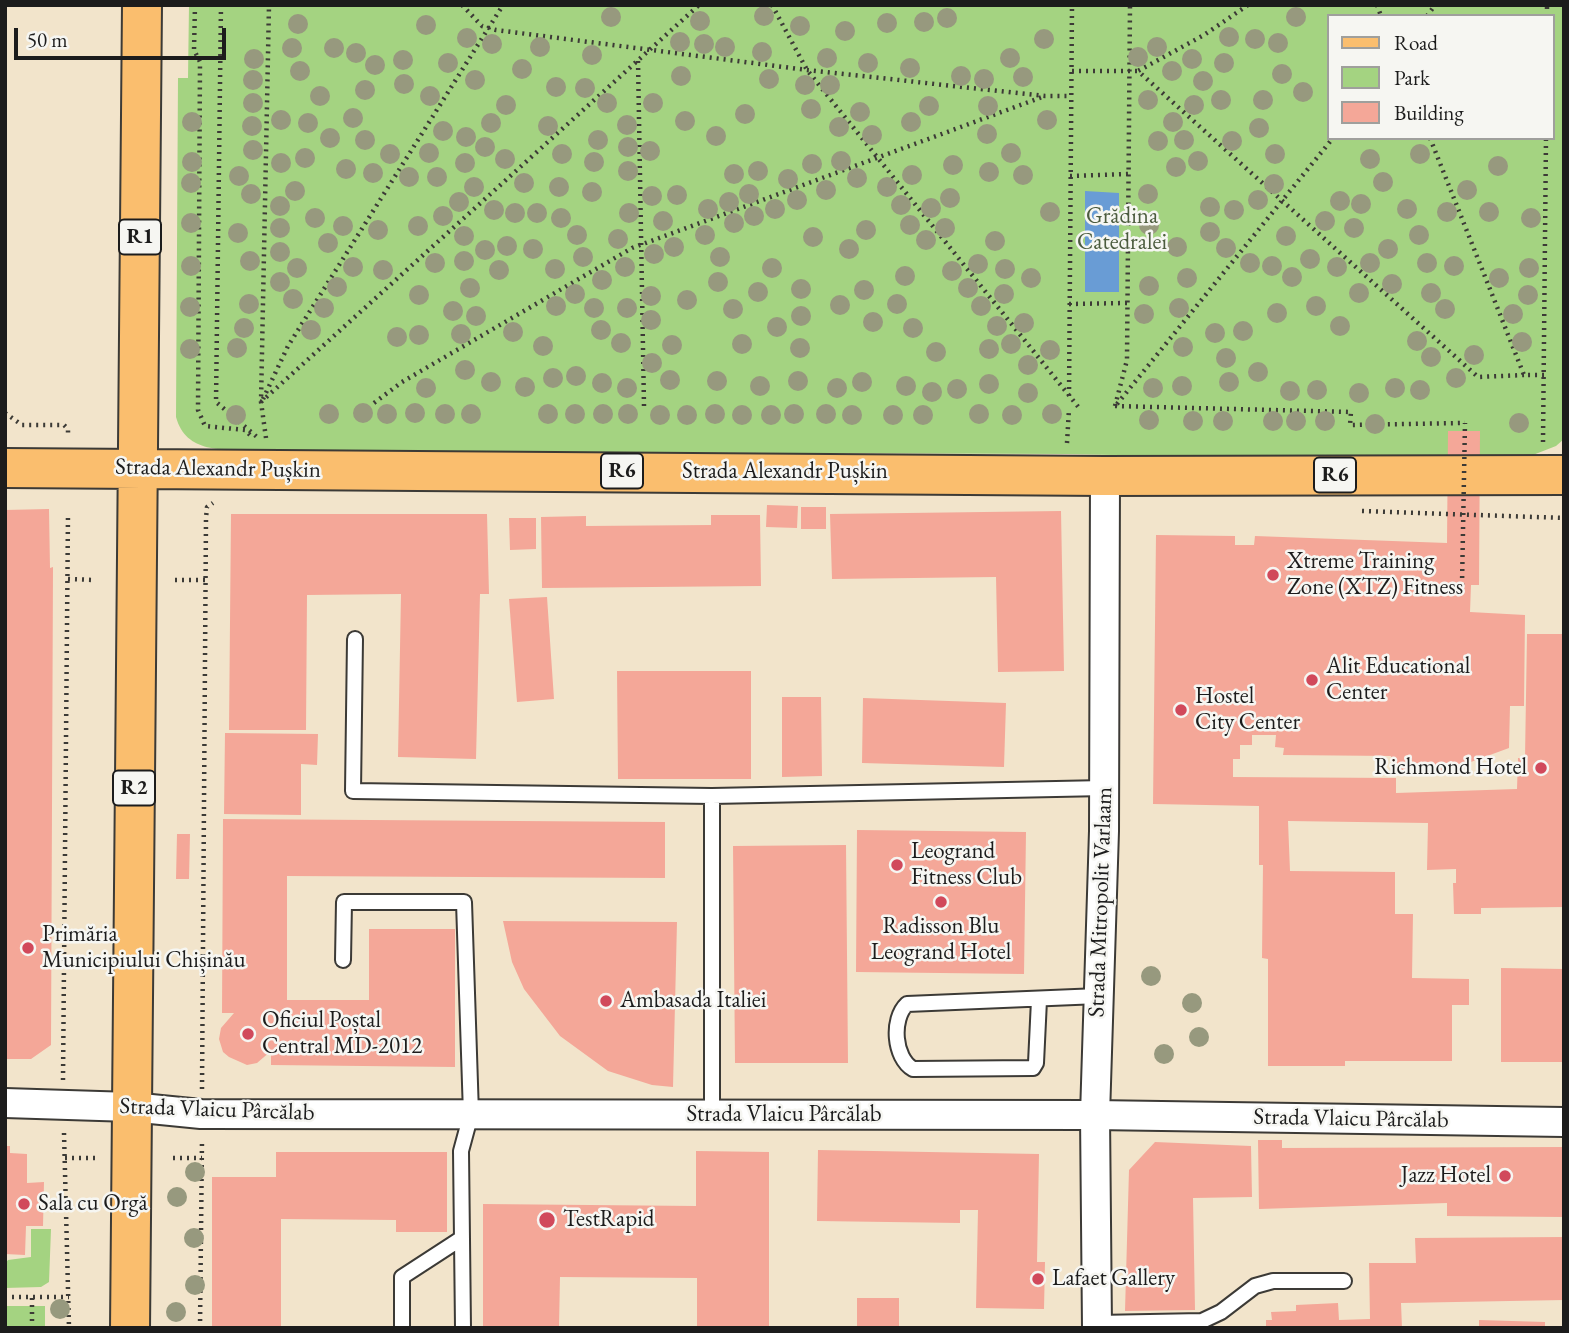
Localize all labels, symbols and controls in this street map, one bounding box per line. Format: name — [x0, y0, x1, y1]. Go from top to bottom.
scale bar — [18, 14, 229, 58]
legend — [1328, 14, 1555, 140]
text: 50 m — [27, 26, 68, 53]
text: Road — [1394, 29, 1438, 56]
text: Park — [1394, 64, 1430, 91]
text: Building — [1394, 99, 1464, 126]
park label: Grădina Catedralei — [1077, 203, 1167, 257]
road number: R1 — [119, 219, 161, 254]
street label: Strada Alexandr Pușkin — [115, 453, 321, 485]
road number: R6 — [601, 454, 643, 489]
street label: Strada Alexandr Pușkin — [682, 458, 888, 486]
road number: R6 — [1314, 458, 1356, 492]
place label: Xtreme Training Zone (XTZ) Fitness — [1287, 548, 1463, 602]
marker: Xtreme Training Zone (XTZ) Fitness — [1265, 567, 1281, 583]
place label: Alit Educational Center — [1326, 653, 1470, 707]
marker: Alit Educational Center — [1304, 672, 1320, 688]
place label: Hostel City Center — [1195, 683, 1300, 737]
marker: Hostel City Center — [1173, 702, 1189, 718]
place label: Richmond Hotel — [1374, 754, 1527, 782]
marker: Richmond Hotel — [1533, 760, 1549, 776]
road number: R2 — [113, 770, 155, 806]
street label: Strada Mitropolit Varlaam — [1083, 786, 1119, 1018]
place label: Leogrand Fitness Club — [911, 838, 1022, 892]
marker: Leogrand Fitness Club — [889, 857, 905, 873]
marker: Radisson Blu Leogrand Hotel — [933, 894, 949, 910]
place label: Radisson Blu Leogrand Hotel — [871, 913, 1011, 967]
place label: Primăria Municipiului Chișinău — [42, 921, 246, 975]
marker: Primăria Municipiului Chișinău — [20, 940, 36, 956]
place label: Ambasada Italiei — [620, 987, 766, 1015]
marker: Ambasada Italiei — [598, 993, 614, 1009]
place label: Oficiul Poștal Central MD-2012 — [262, 1007, 422, 1061]
marker: Oficiul Poștal Central MD-2012 — [240, 1026, 256, 1042]
street label: Strada Vlaicu Pârcălab — [119, 1093, 315, 1127]
street label: Strada Vlaicu Pârcălab — [686, 1101, 882, 1129]
street label: Strada Vlaicu Pârcălab — [1253, 1103, 1449, 1135]
place label: Jazz Hotel — [1401, 1162, 1491, 1190]
marker: Jazz Hotel — [1497, 1168, 1513, 1184]
place label: Sala cu Orgă — [38, 1190, 148, 1218]
marker: Sala cu Orgă — [16, 1196, 32, 1212]
place label: TestRapid — [563, 1206, 654, 1234]
marker: TestRapid — [537, 1210, 557, 1230]
place label: Lafaet Gallery — [1052, 1265, 1175, 1293]
marker: Lafaet Gallery — [1030, 1271, 1046, 1287]

